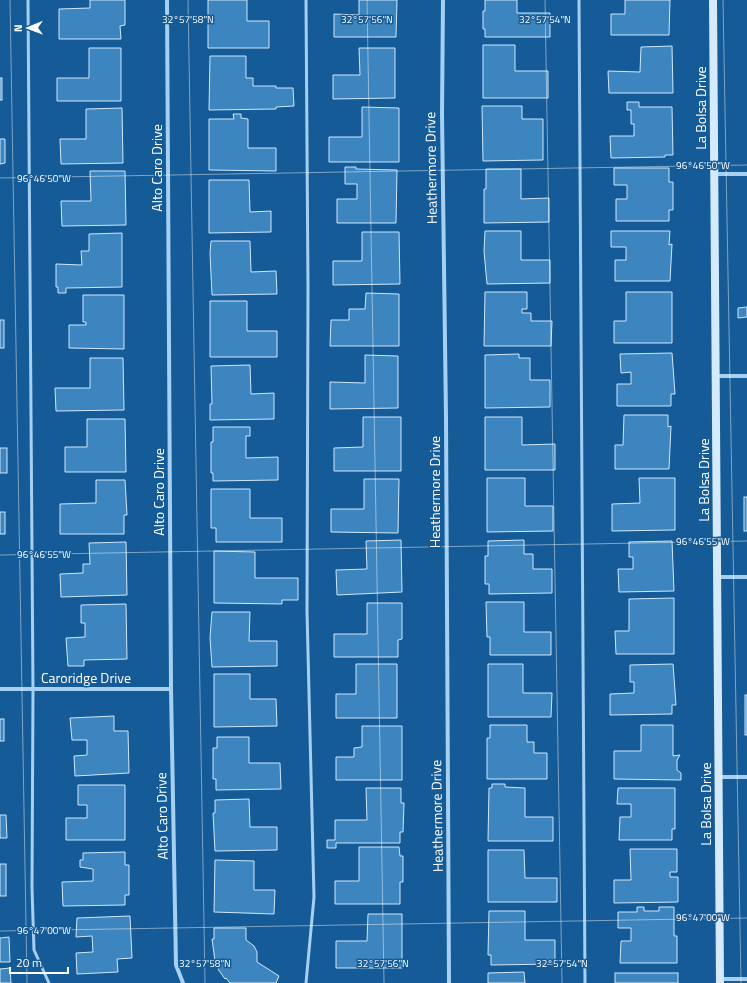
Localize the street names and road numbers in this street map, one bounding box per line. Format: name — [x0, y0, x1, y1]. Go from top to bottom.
street label: La Bolsa Drive — [690, 66, 711, 150]
street label: Heathermore Drive — [419, 112, 442, 224]
street label: Alto Caro Drive — [146, 124, 167, 212]
street label: Heathermore Drive — [424, 436, 445, 548]
street label: La Bolsa Drive — [693, 438, 714, 522]
street label: Alto Caro Drive — [148, 448, 169, 536]
street label: Caroridge Drive — [41, 667, 131, 688]
street label: Heathermore Drive — [425, 760, 448, 872]
street label: La Bolsa Drive — [695, 762, 716, 846]
street label: Alto Caro Drive — [150, 772, 173, 860]

